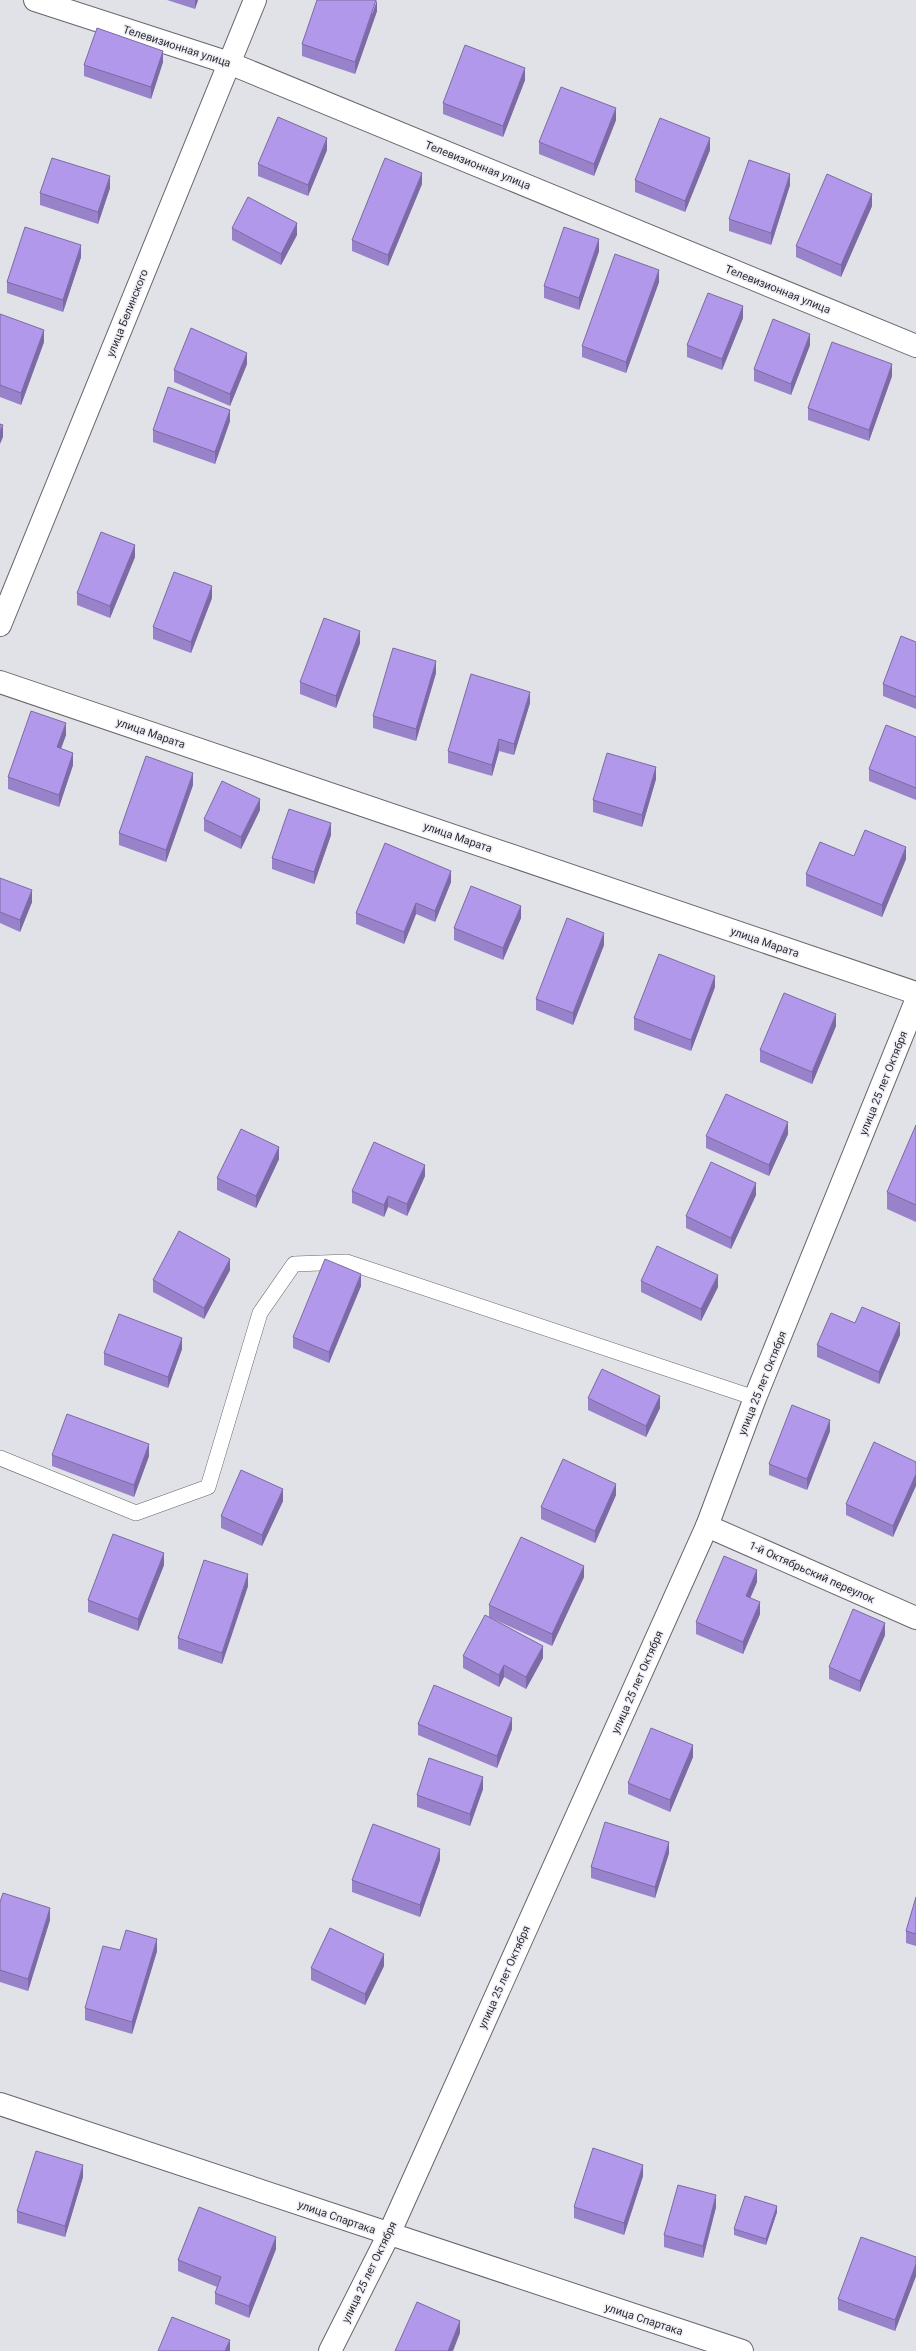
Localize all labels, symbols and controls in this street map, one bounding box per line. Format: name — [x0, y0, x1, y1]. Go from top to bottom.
street label: Телевизионная улица — [121, 23, 232, 70]
street label: Телевизионная улица — [423, 138, 532, 193]
street label: Телевизионная улица — [723, 262, 832, 317]
street label: улица Белинского — [104, 267, 151, 359]
street label: улица Марата — [115, 716, 187, 751]
street label: улица Марата — [422, 820, 494, 855]
street label: улица Марата — [729, 925, 801, 960]
street label: улица 25 лет Октября — [857, 1029, 910, 1137]
street label: улица 25 лет Октября — [736, 1329, 789, 1437]
street label: 1-й Октябрьский переулок — [747, 1539, 877, 1606]
street label: улица 25 лет Октября — [609, 1629, 666, 1736]
street label: улица 25 лет Октября — [476, 1924, 533, 2031]
street label: улица Спартака — [296, 2198, 377, 2237]
street label: улица 25 лет Октября — [339, 2219, 400, 2325]
street label: улица Спартака — [603, 2301, 685, 2338]

